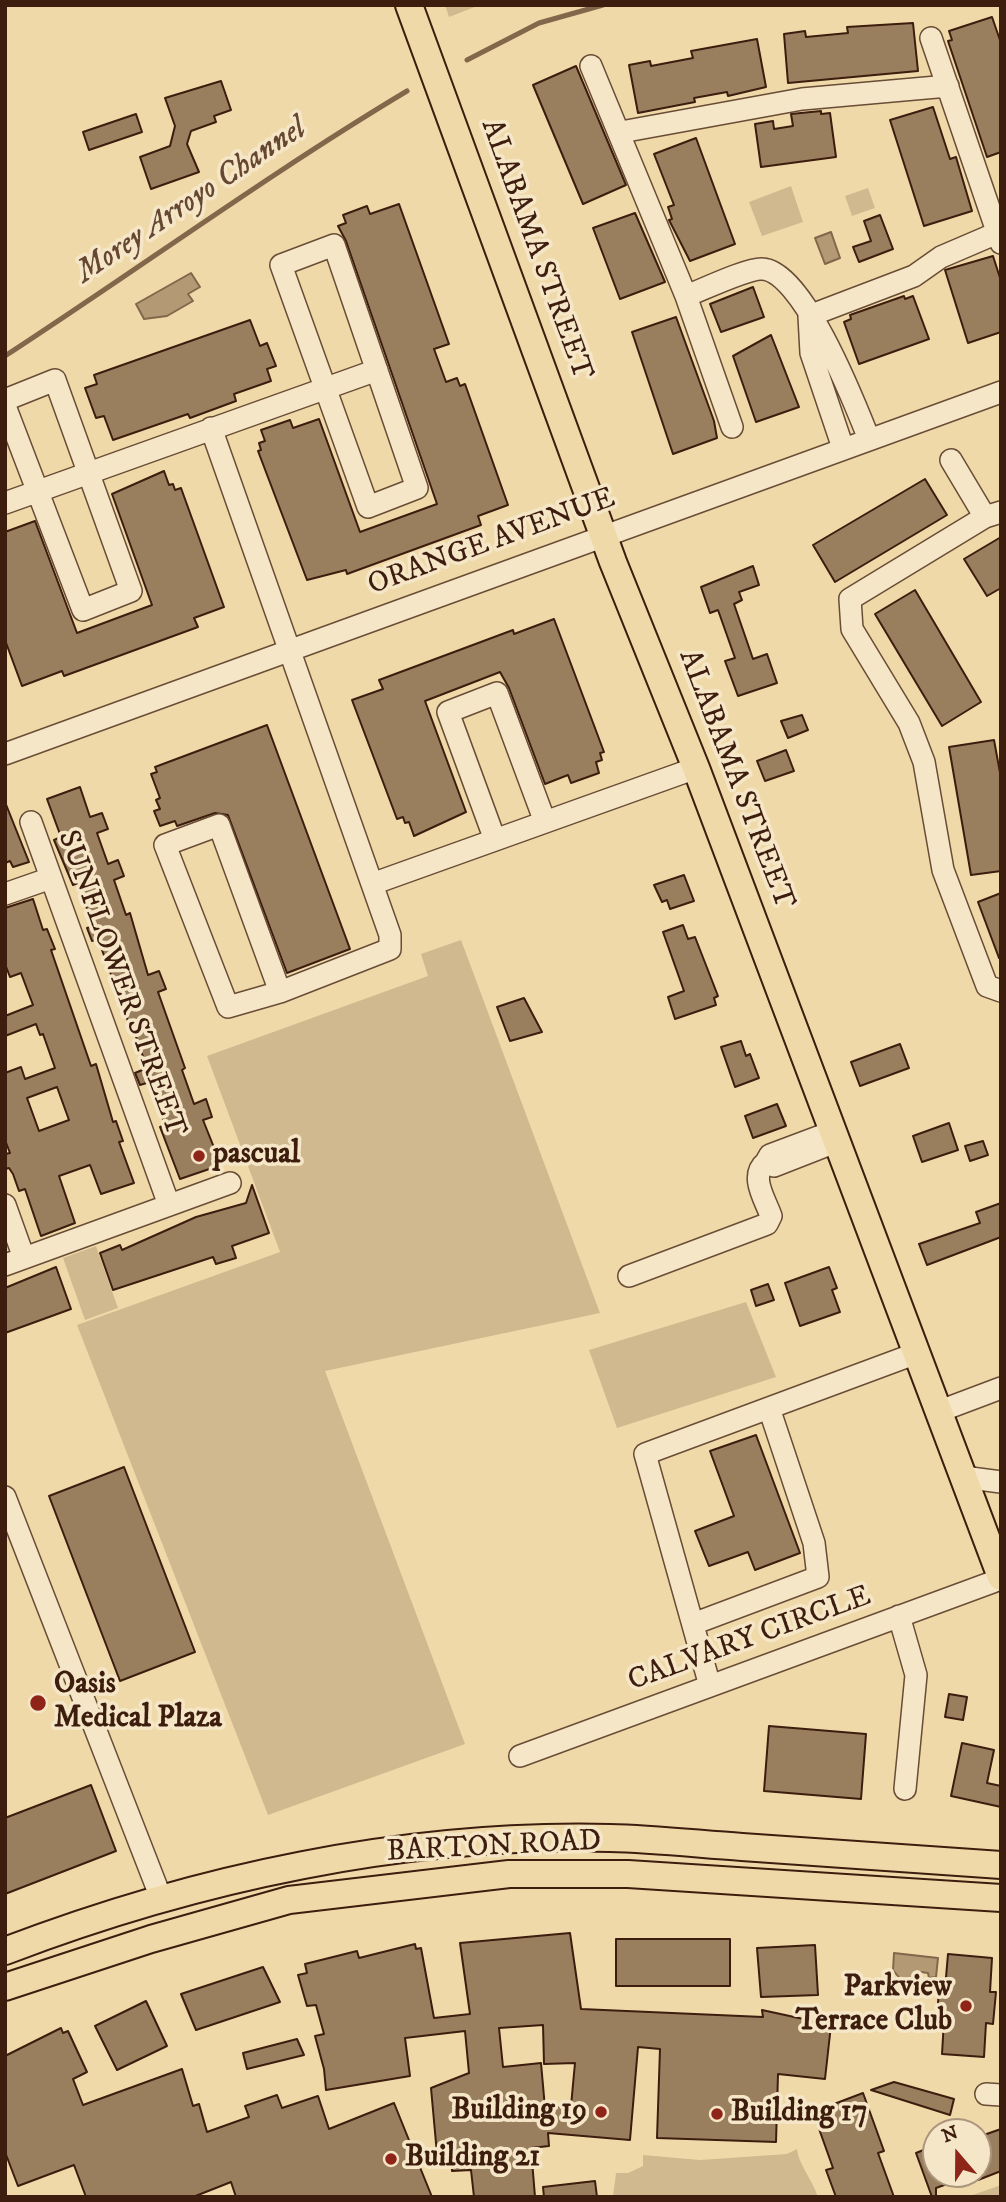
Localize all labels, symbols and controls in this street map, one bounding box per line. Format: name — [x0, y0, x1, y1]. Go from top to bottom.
water label: Morey Arroyo Channel — [70, 111, 314, 293]
street label: ALABAMA STREET — [471, 115, 599, 385]
street label: ORANGE AVENUE — [363, 482, 621, 604]
street label: ALABAMA STREET — [669, 645, 801, 915]
street label: SUNFLOWER STREET — [48, 826, 192, 1142]
place label: pascual — [213, 1138, 300, 1174]
marker: pascual — [191, 1148, 207, 1164]
street label: CALVARY CIRCLE — [624, 1579, 876, 1701]
place label: Oasis Medical Plaza — [54, 1668, 222, 1738]
marker: Oasis Medical Plaza — [28, 1693, 48, 1713]
street label: BARTON ROAD — [386, 1824, 602, 1872]
place label: Parkview Terrace Club — [796, 1971, 952, 2042]
marker: Parkview Terrace Club — [958, 1998, 974, 2014]
place label: Building 19 — [451, 2094, 587, 2130]
place label: Building 17 — [731, 2096, 867, 2132]
marker: Building 19 — [593, 2104, 609, 2120]
marker: Building 17 — [709, 2106, 725, 2122]
north arrow — [922, 2118, 992, 2188]
text: N — [939, 2121, 962, 2148]
place label: Building 21 — [405, 2141, 540, 2177]
marker: Building 21 — [383, 2151, 399, 2167]

